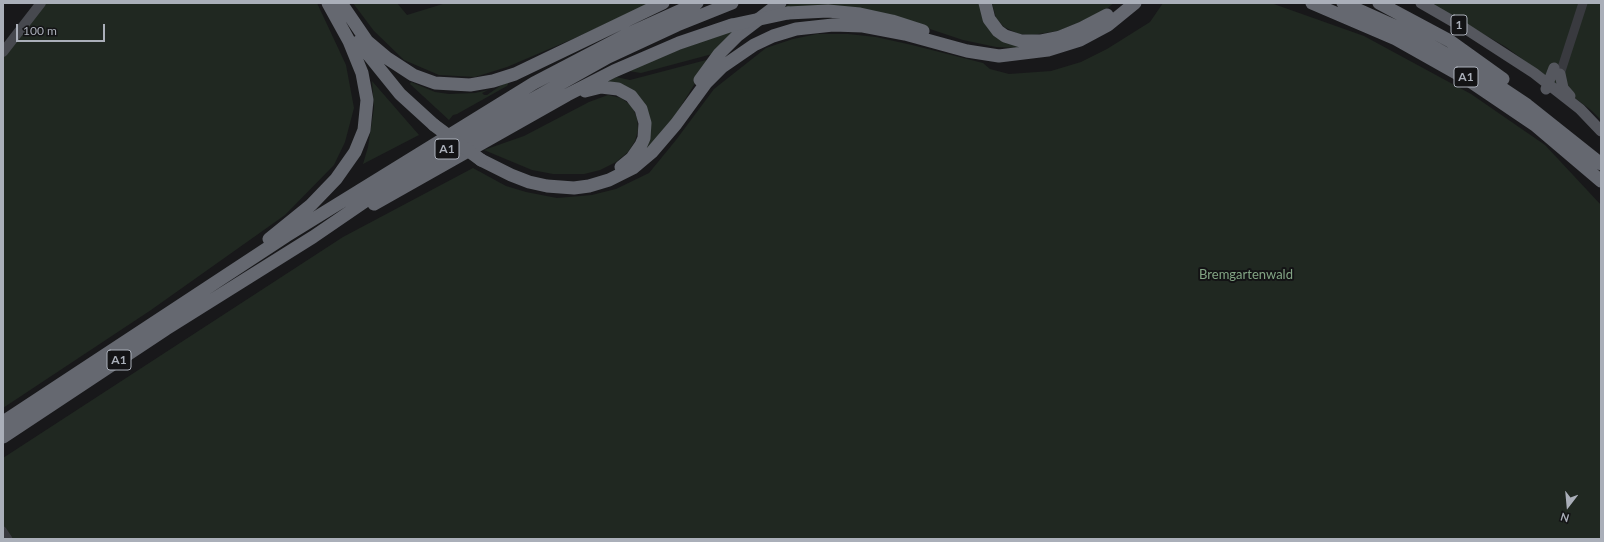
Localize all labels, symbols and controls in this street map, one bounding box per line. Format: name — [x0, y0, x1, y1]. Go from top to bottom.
road number: 1 — [1451, 15, 1467, 35]
scale bar — [18, 16, 107, 42]
text: 100 m — [23, 23, 57, 38]
road number: A1 — [1454, 67, 1478, 87]
road number: A1 — [435, 139, 459, 159]
park label: Bremgartenwald — [1199, 267, 1293, 283]
road number: A1 — [107, 350, 131, 370]
north arrow — [1548, 486, 1588, 526]
text: N — [1559, 511, 1570, 525]

